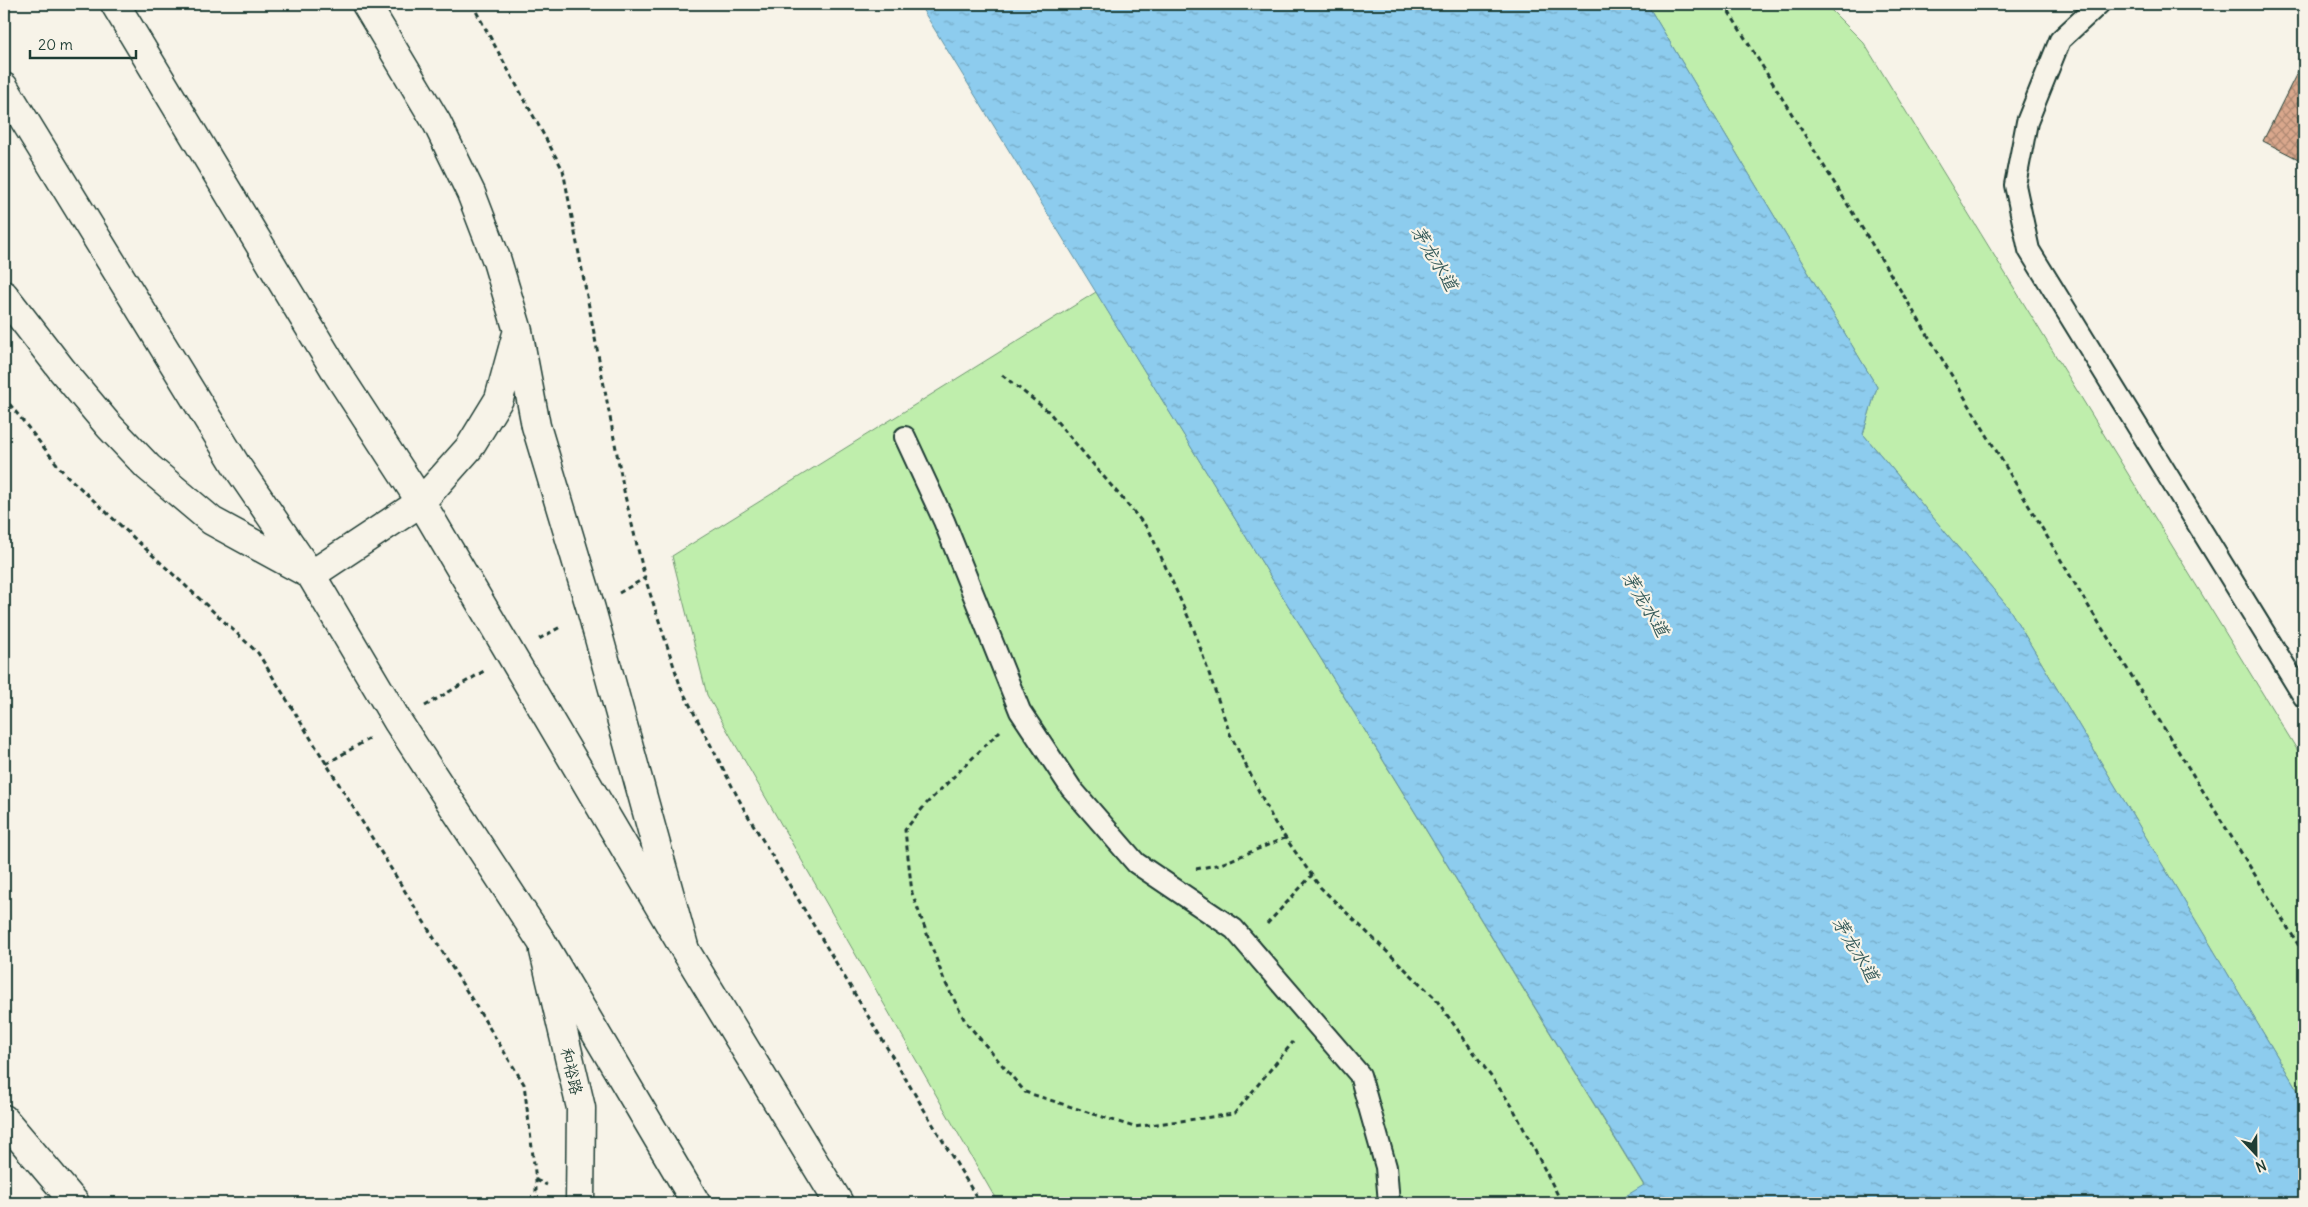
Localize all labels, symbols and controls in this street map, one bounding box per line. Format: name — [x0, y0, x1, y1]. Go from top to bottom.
scale bar — [30, 28, 136, 60]
text: 20 m — [38, 35, 73, 54]
water label: 茅龙水道 — [1407, 221, 1464, 296]
water label: 茅龙水道 — [1618, 567, 1675, 642]
water label: 茅龙水道 — [1828, 912, 1885, 987]
street label: 和裕路 — [557, 1045, 587, 1097]
north arrow — [2230, 1130, 2280, 1180]
text: N — [2253, 1156, 2269, 1176]

